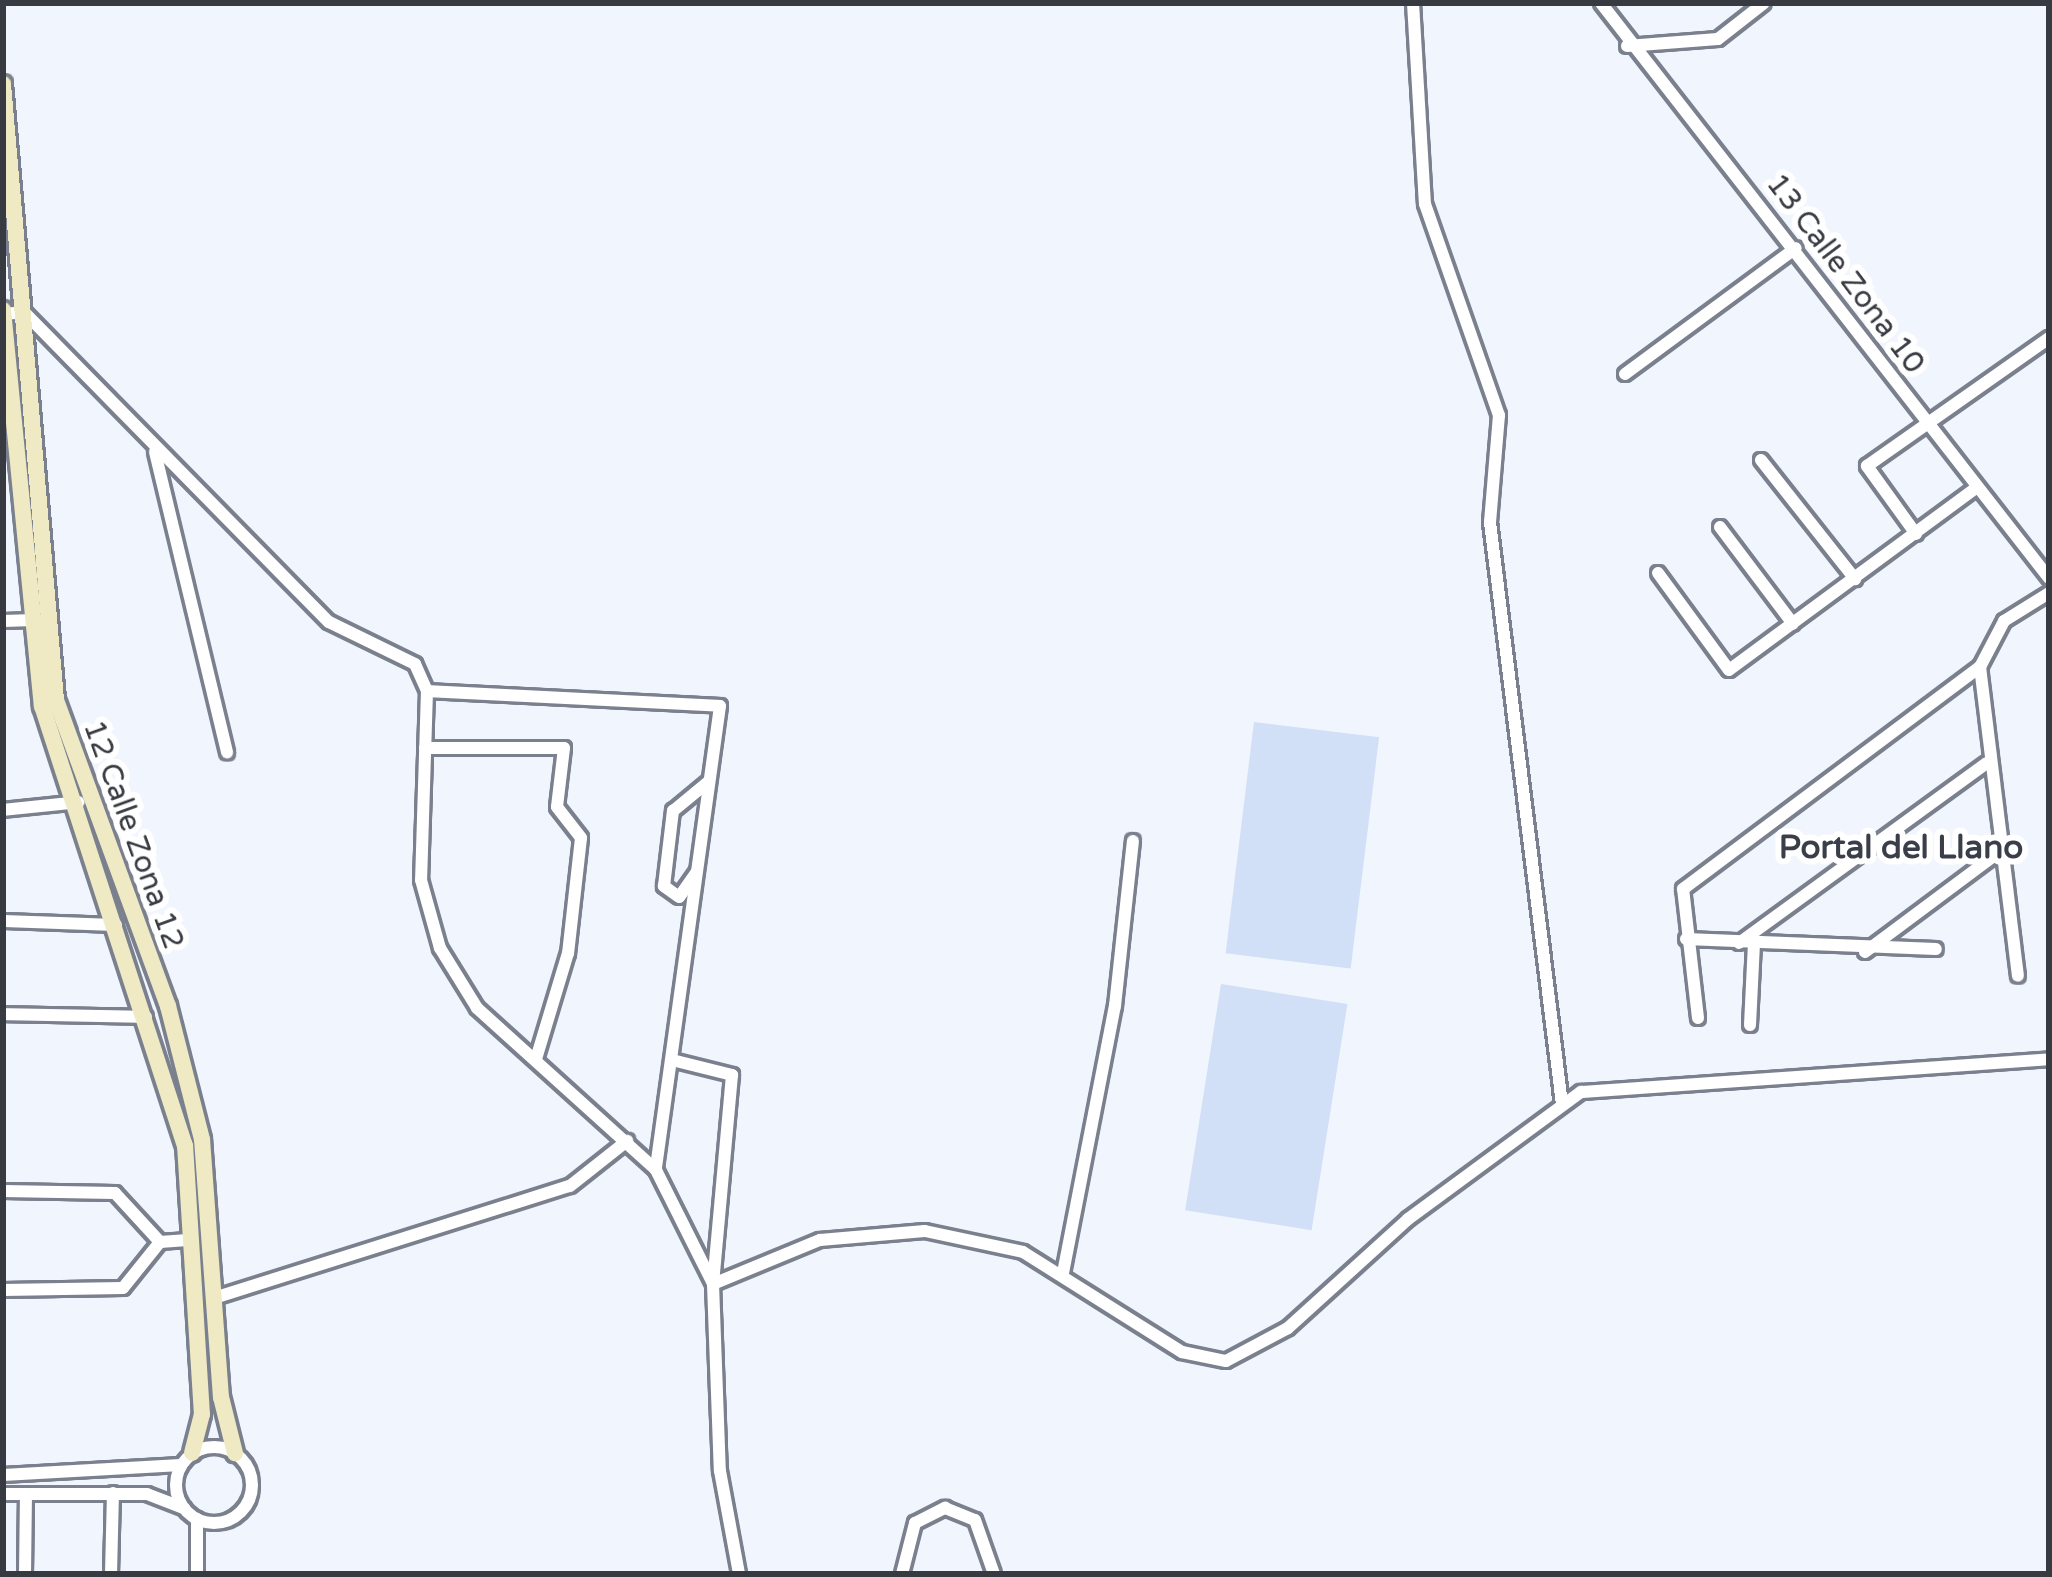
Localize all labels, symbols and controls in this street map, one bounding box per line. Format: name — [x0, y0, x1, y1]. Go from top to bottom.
street label: 13 Calle Zona 10 — [1758, 167, 1932, 381]
street label: 12 Calle Zona 12 — [75, 716, 191, 954]
district label: Portal del Llano — [1779, 828, 2023, 868]

